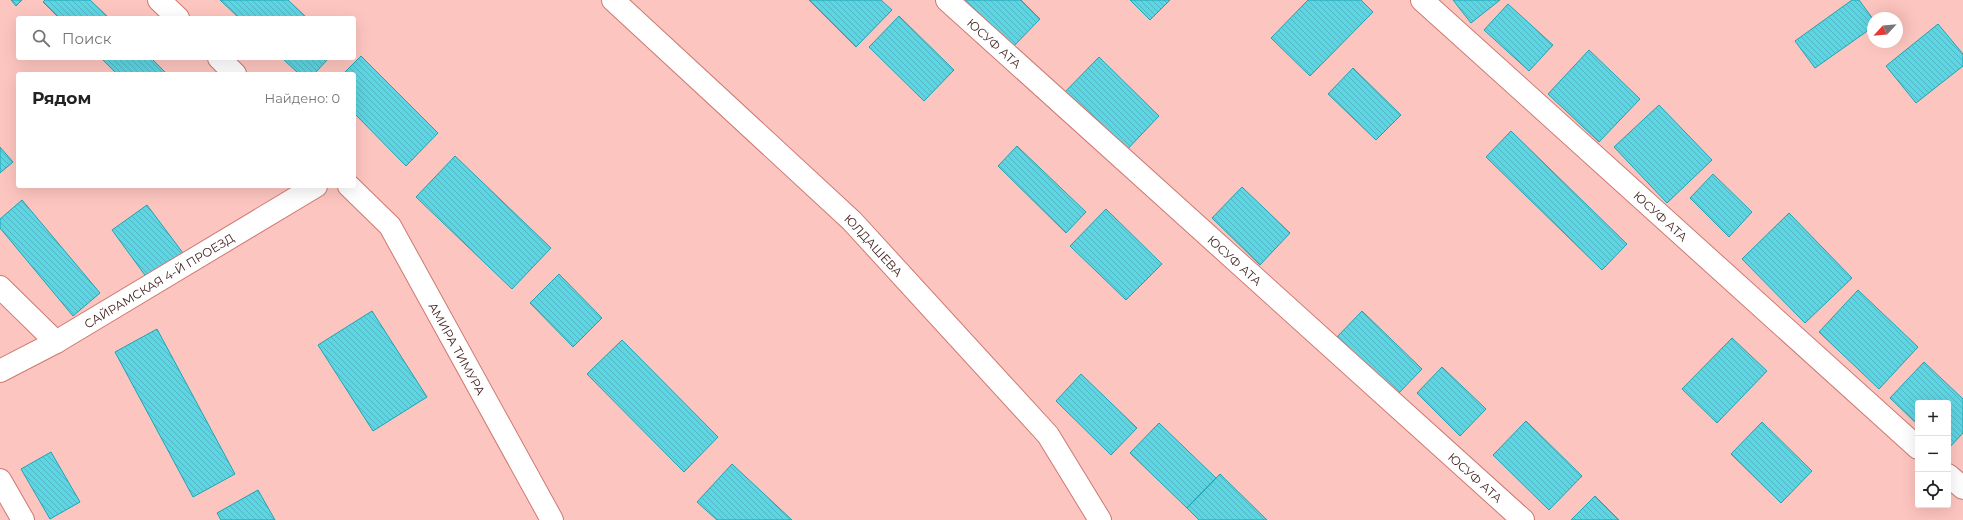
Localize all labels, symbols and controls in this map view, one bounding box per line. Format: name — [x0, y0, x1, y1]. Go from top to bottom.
north arrow — [1867, 12, 1903, 48]
street label: ЮСУФ АТА — [964, 15, 1025, 71]
search box — [16, 16, 356, 60]
icon: search — [30, 27, 52, 49]
text: Поиск — [62, 29, 111, 48]
text: Рядом — [32, 88, 91, 108]
text: Найдено: 0 — [264, 90, 340, 106]
street label: ЮСУФ АТА — [1631, 188, 1691, 244]
street label: ЮЛДАШЕВА — [842, 211, 906, 279]
street label: САЙРАМСКАЯ 4-Й ПРОЕЗД — [81, 229, 237, 331]
street label: ЮСУФ АТА — [1205, 232, 1265, 288]
street label: АМИРА ТИМУРА — [426, 299, 489, 397]
map controls — [1915, 400, 1951, 508]
button: + — [1915, 400, 1951, 436]
button: − — [1915, 436, 1951, 472]
street label: ЮСУФ АТА — [1445, 449, 1506, 505]
button: locate — [1915, 472, 1951, 508]

